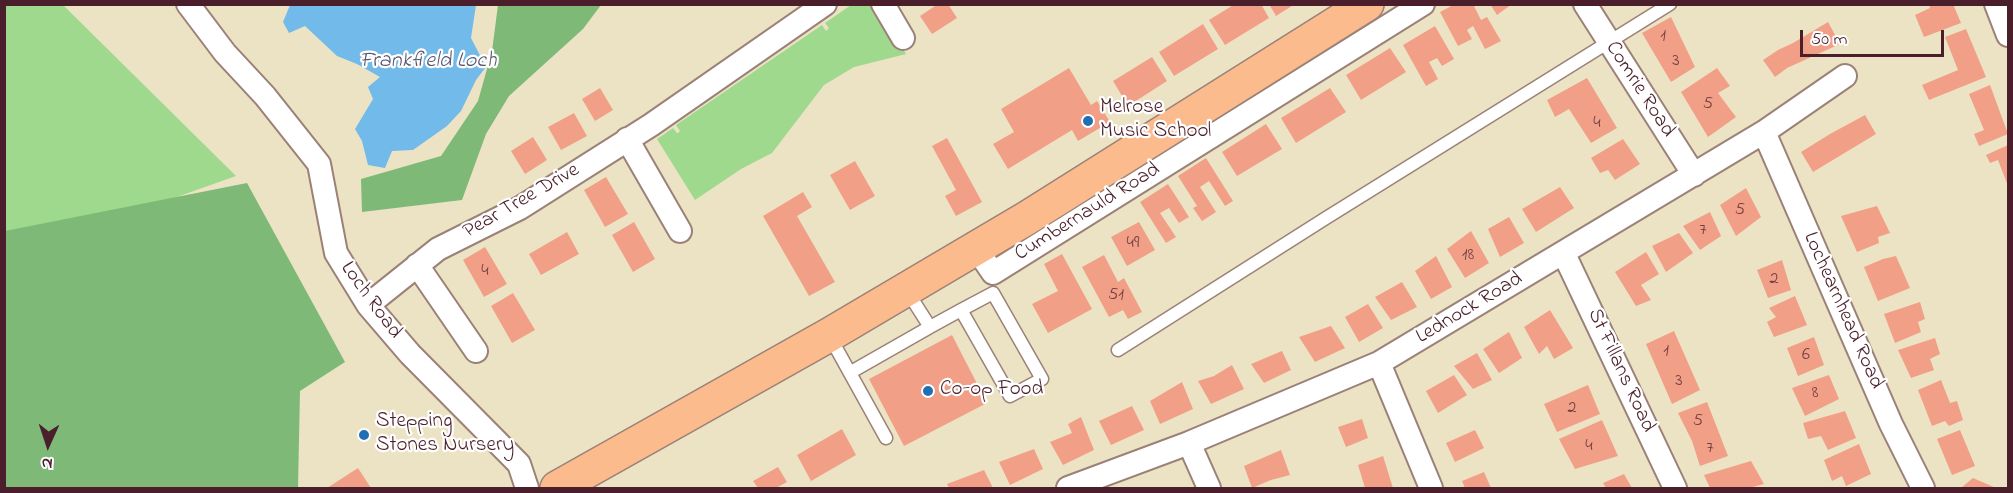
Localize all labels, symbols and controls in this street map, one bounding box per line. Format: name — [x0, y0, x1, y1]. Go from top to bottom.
scale bar — [1803, 18, 1947, 56]
house number: 1 — [1660, 26, 1666, 48]
text: 50 m — [1811, 27, 1848, 53]
street label: Comrie Road — [1599, 37, 1679, 143]
water label: Frankfield Loch — [359, 49, 497, 75]
house number: 3 — [1672, 51, 1680, 73]
house number: 5 — [1703, 94, 1713, 116]
place label: Melrose Music School — [1100, 96, 1211, 146]
house number: 4 — [1593, 113, 1601, 135]
marker: Melrose Music School — [1081, 114, 1095, 128]
street label: Cumbernauld Road — [1011, 158, 1165, 268]
street label: Pear Tree Drive — [459, 159, 585, 245]
house number: 5 — [1735, 200, 1745, 222]
house number: 7 — [1699, 220, 1707, 242]
street label: Lochearnhead Road — [1796, 229, 1888, 393]
house number: 49 — [1127, 233, 1139, 255]
house number: 18 — [1462, 245, 1474, 267]
street label: Loch Road — [334, 258, 406, 344]
house number: 4 — [481, 261, 489, 283]
street label: Lednock Road — [1412, 267, 1528, 351]
house number: 2 — [1770, 269, 1778, 291]
house number: 51 — [1108, 285, 1124, 307]
street label: St Fillans Road — [1580, 305, 1660, 437]
house number: 1 — [1663, 341, 1669, 363]
house number: 6 — [1802, 345, 1810, 367]
house number: 3 — [1675, 371, 1683, 393]
place label: Co-op Food — [940, 378, 1043, 404]
house number: 8 — [1812, 383, 1818, 405]
marker: Co-op Food — [921, 384, 935, 398]
house number: 2 — [1568, 398, 1576, 420]
place label: Stepping Stones Nursery — [376, 410, 514, 460]
house number: 5 — [1693, 411, 1703, 433]
north arrow — [18, 415, 78, 475]
marker: Stepping Stones Nursery — [357, 428, 371, 442]
house number: 4 — [1585, 436, 1593, 458]
house number: 7 — [1706, 438, 1714, 460]
text: N — [41, 451, 53, 475]

